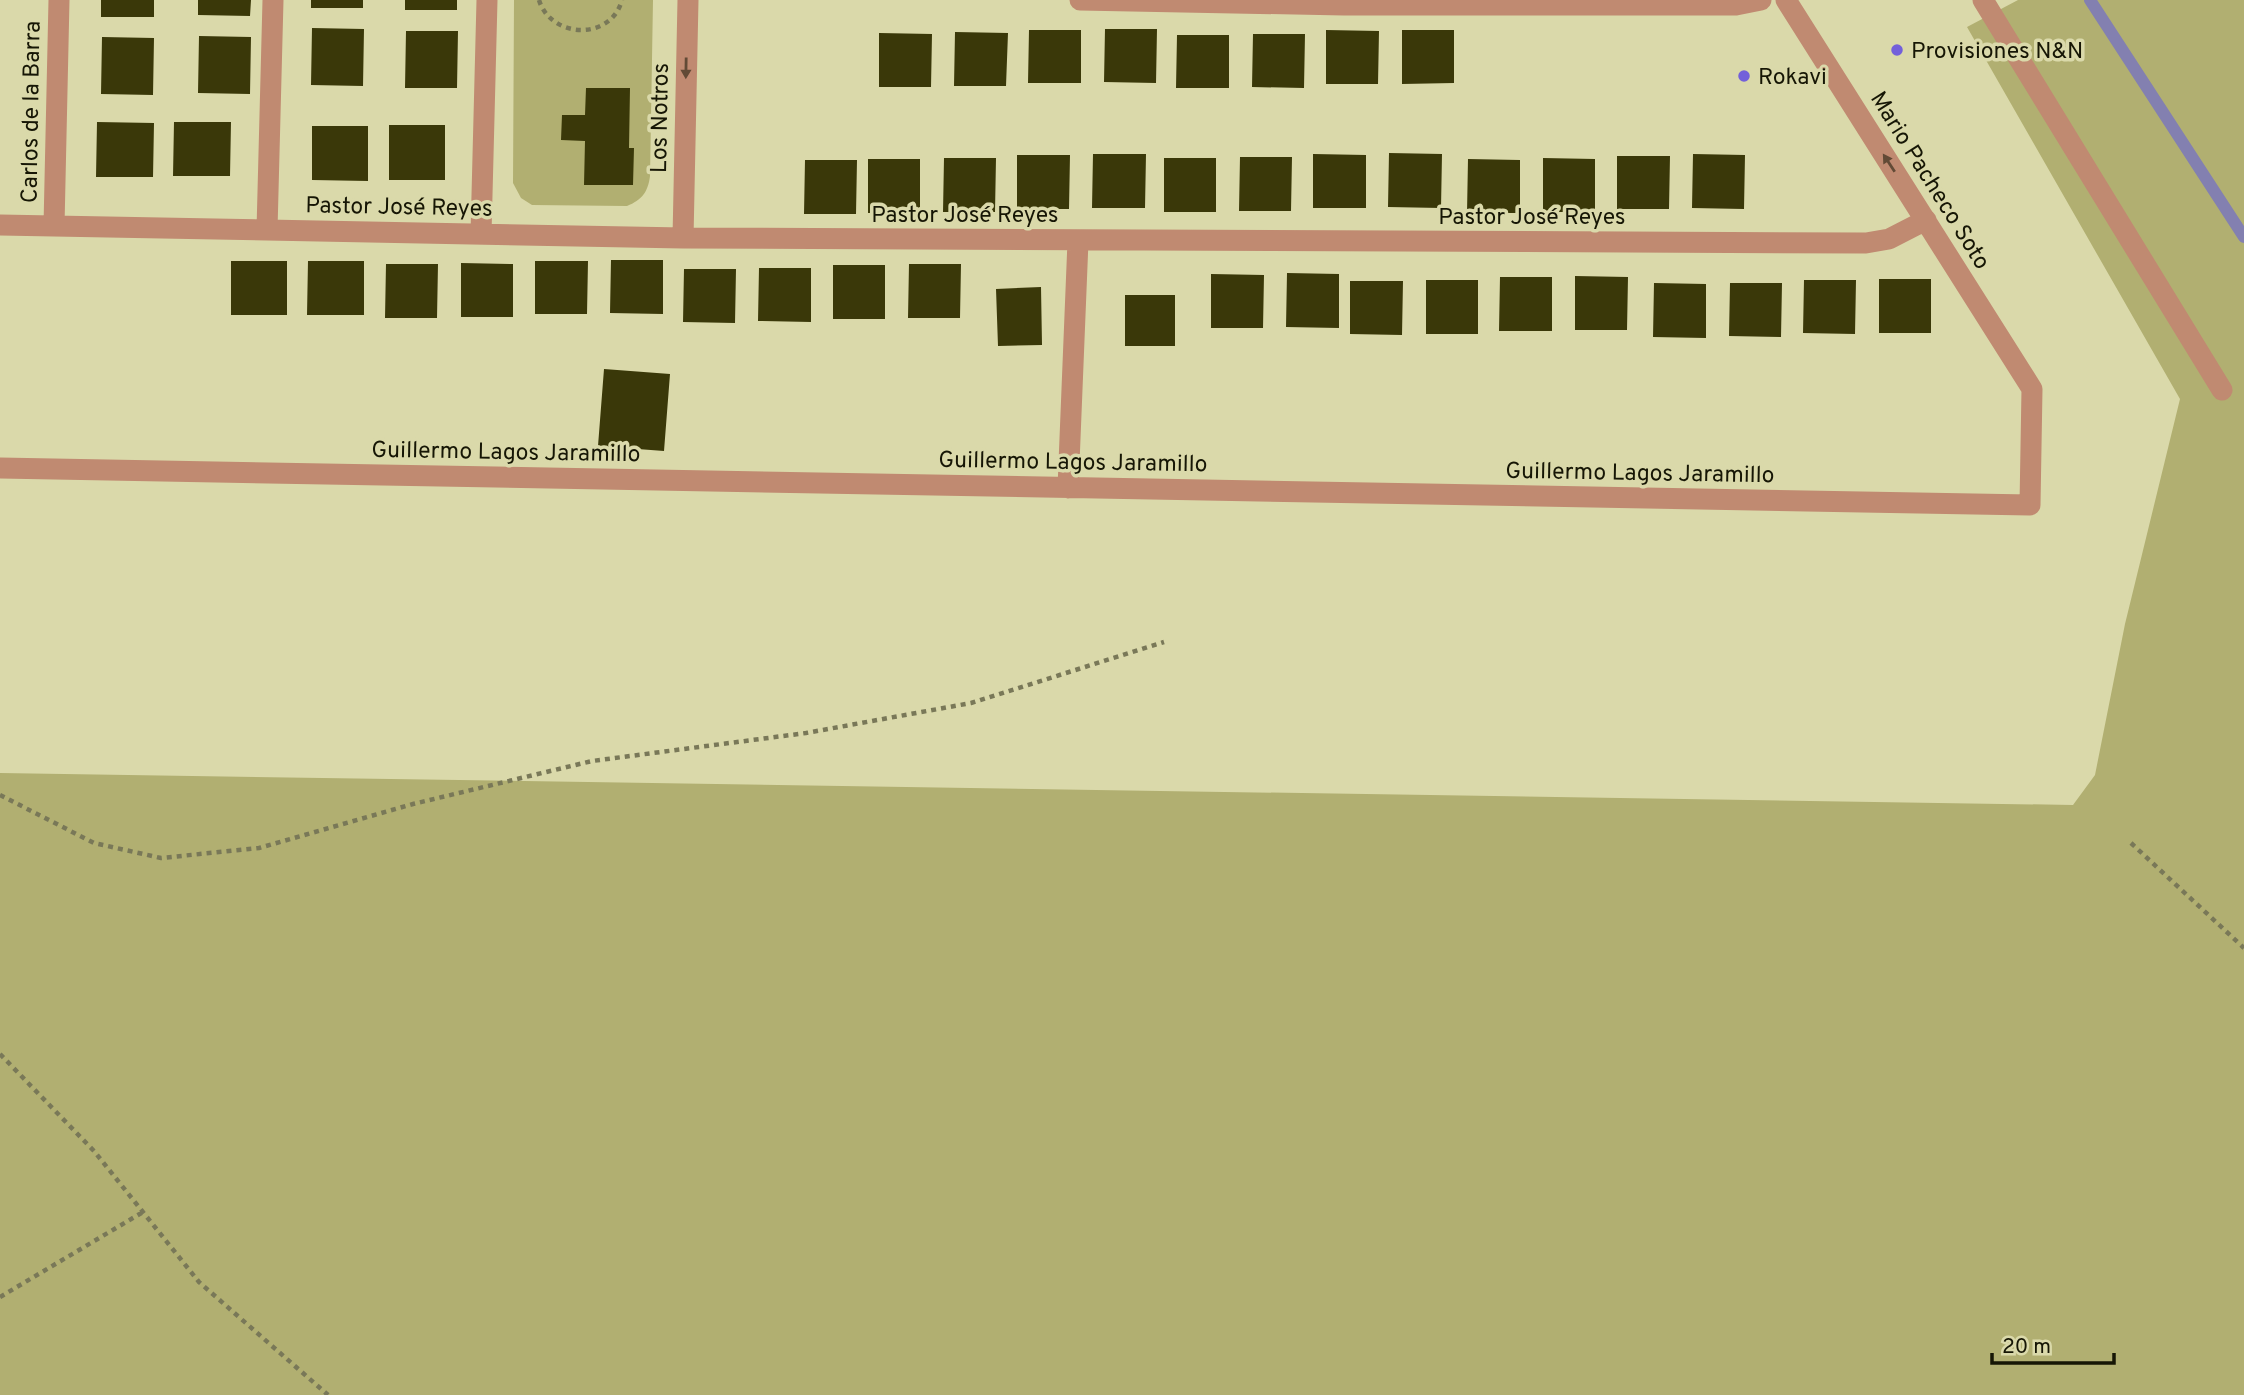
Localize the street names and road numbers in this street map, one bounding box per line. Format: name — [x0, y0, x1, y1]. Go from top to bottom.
street label: Carlos de la Barra — [16, 21, 49, 203]
street label: Los Notros — [646, 63, 677, 173]
street label: Mario Pacheco Soto — [1862, 87, 1995, 276]
street label: Pastor José Reyes — [305, 192, 493, 225]
street label: Pastor José Reyes — [871, 202, 1059, 231]
street label: Pastor José Reyes — [1438, 204, 1626, 233]
street label: Guillermo Lagos Jaramillo — [371, 437, 641, 470]
street label: Guillermo Lagos Jaramillo — [938, 447, 1208, 480]
street label: Guillermo Lagos Jaramillo — [1505, 458, 1775, 491]

